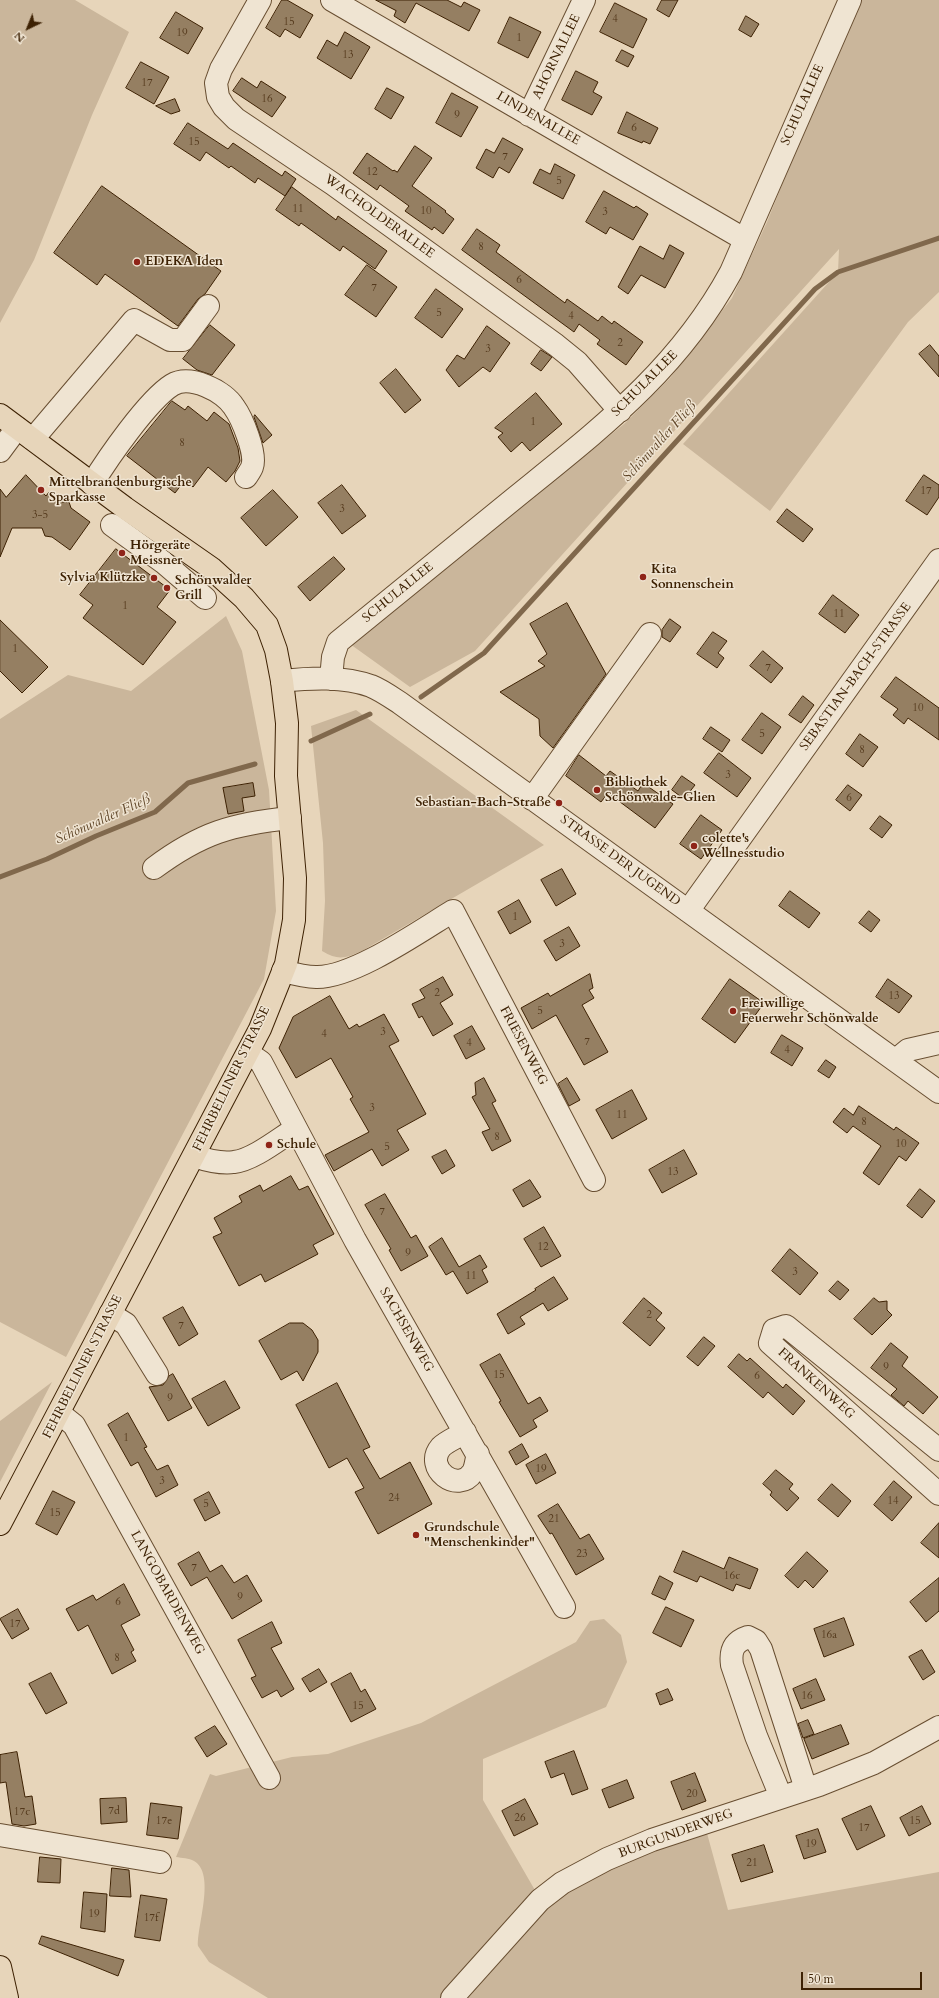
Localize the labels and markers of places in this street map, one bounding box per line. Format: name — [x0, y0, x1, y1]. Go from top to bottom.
place label: EDEKA Iden — [145, 254, 223, 270]
marker: EDEKA Iden — [132, 257, 142, 267]
place label: Mittelbrandenburgische Sparkasse — [49, 475, 192, 506]
marker: Mittelbrandenburgische Sparkasse — [36, 485, 46, 495]
place label: Hörgeräte Meissner — [130, 538, 190, 569]
marker: Hörgeräte Meissner — [117, 548, 127, 558]
place label: Kita Sonnenschein — [651, 562, 734, 593]
place label: Sylvia Klützke — [60, 570, 146, 586]
marker: Kita Sonnenschein — [638, 572, 648, 582]
marker: Sylvia Klützke — [149, 573, 159, 583]
place label: Schönwalder Grill — [175, 573, 252, 604]
marker: Schönwalder Grill — [162, 583, 172, 593]
place label: Bibliothek Schönwalde-Glien — [605, 775, 716, 806]
marker: Bibliothek Schönwalde-Glien — [592, 785, 602, 795]
place label: Sebastian-Bach-Straße — [415, 795, 551, 811]
marker: Sebastian-Bach-Straße — [554, 798, 564, 808]
place label: colette's Wellnesstudio — [702, 831, 784, 862]
marker: colette's Wellnesstudio — [689, 841, 699, 851]
place label: Freiwillige Feuerwehr Schönwalde — [741, 996, 879, 1027]
marker: Freiwillige Feuerwehr Schönwalde — [728, 1006, 738, 1016]
place label: Schule — [277, 1137, 316, 1153]
marker: Schule — [264, 1140, 274, 1150]
place label: Grundschule "Menschenkinder" — [424, 1520, 535, 1551]
marker: Grundschule "Menschenkinder" — [411, 1530, 421, 1540]

